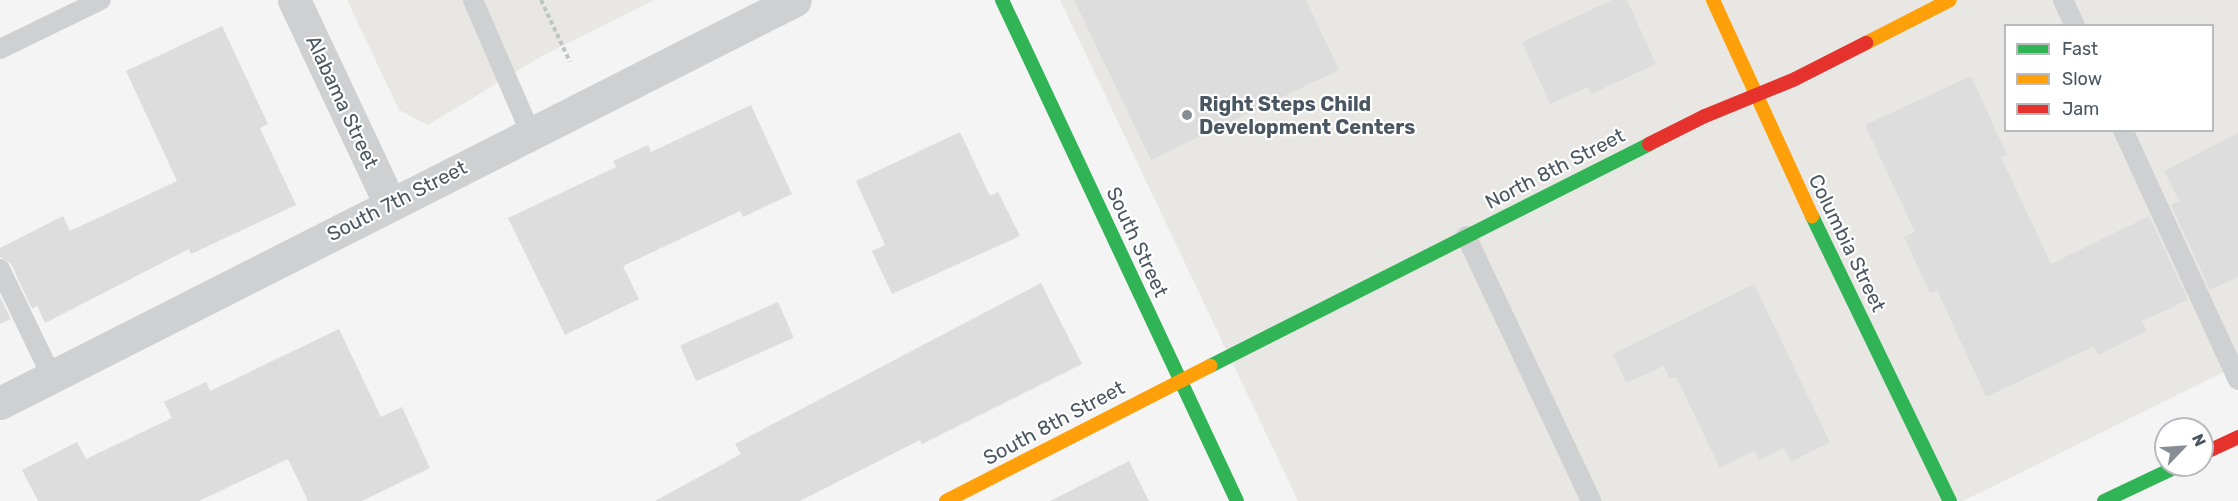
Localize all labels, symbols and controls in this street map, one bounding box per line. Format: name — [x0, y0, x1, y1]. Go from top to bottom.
legend — [2004, 24, 2214, 132]
street label: Alabama Street — [301, 32, 383, 172]
text: Fast — [2062, 38, 2098, 60]
text: Slow — [2062, 68, 2102, 90]
place label: Right Steps Child Development Centers — [1199, 92, 1415, 139]
text: Jam — [2062, 98, 2099, 120]
marker: Right Steps Child Development Centers — [1180, 108, 1194, 122]
street label: North 8th Street — [1481, 124, 1629, 214]
street label: South 7th Street — [323, 155, 471, 247]
street label: Columbia Street — [1803, 170, 1891, 316]
street label: South Street — [1101, 183, 1173, 301]
street label: South 8th Street — [979, 376, 1129, 470]
north arrow — [2154, 417, 2214, 477]
text: N — [2188, 431, 2210, 449]

